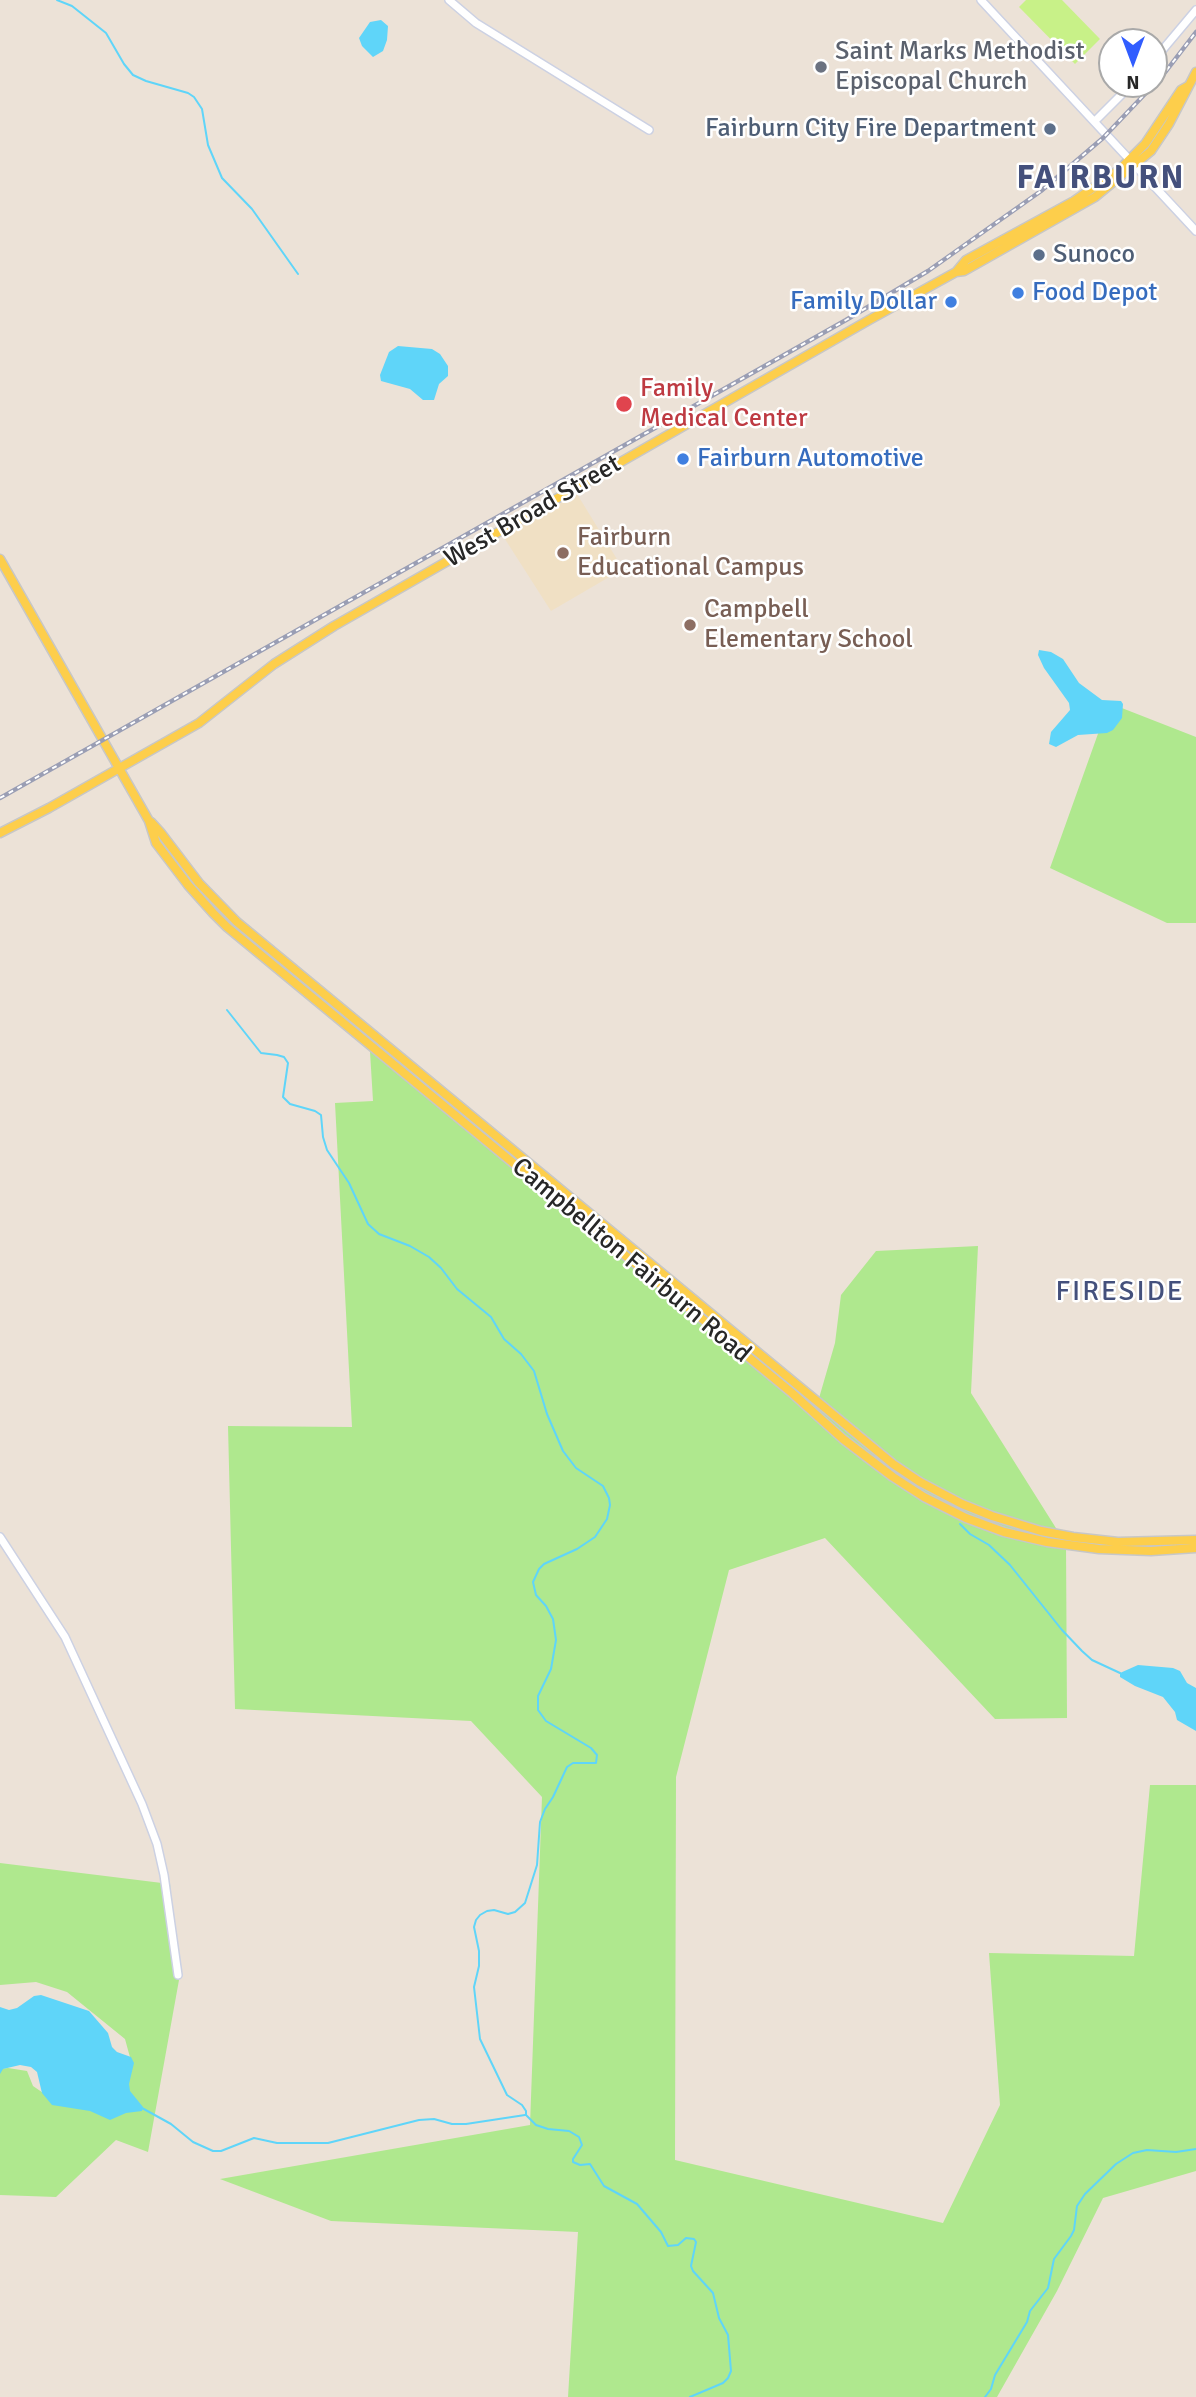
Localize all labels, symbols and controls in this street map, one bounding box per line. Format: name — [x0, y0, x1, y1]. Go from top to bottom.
north arrow — [1098, 28, 1168, 98]
place label: Saint Marks Methodist Episcopal Church — [835, 36, 1085, 98]
marker: Saint Marks Methodist Episcopal Church — [813, 59, 829, 75]
text: N — [1126, 70, 1140, 94]
place label: Fairburn City Fire Department — [705, 113, 1036, 145]
marker: Fairburn City Fire Department — [1042, 121, 1058, 137]
district label: FAIRBURN — [1017, 159, 1185, 199]
place label: Sunoco — [1053, 239, 1135, 271]
marker: Sunoco — [1031, 247, 1047, 263]
place label: Food Depot — [1032, 277, 1157, 309]
marker: Food Depot — [1010, 285, 1026, 301]
place label: Family Dollar — [790, 286, 937, 318]
marker: Family Dollar — [943, 294, 959, 310]
place label: Family Medical Center — [640, 373, 808, 434]
marker: Family Medical Center — [614, 394, 634, 414]
place label: Fairburn Automotive — [697, 443, 924, 475]
street label: West Broad Street — [439, 449, 627, 575]
marker: Fairburn Automotive — [675, 451, 691, 467]
place label: Fairburn Educational Campus — [577, 522, 804, 584]
marker: Fairburn Educational Campus — [555, 545, 571, 561]
place label: Campbell Elementary School — [704, 594, 913, 656]
marker: Campbell Elementary School — [682, 617, 698, 633]
street label: Campbellton Fairburn Road — [505, 1152, 757, 1370]
district label: FIRESIDE — [1056, 1276, 1184, 1310]

